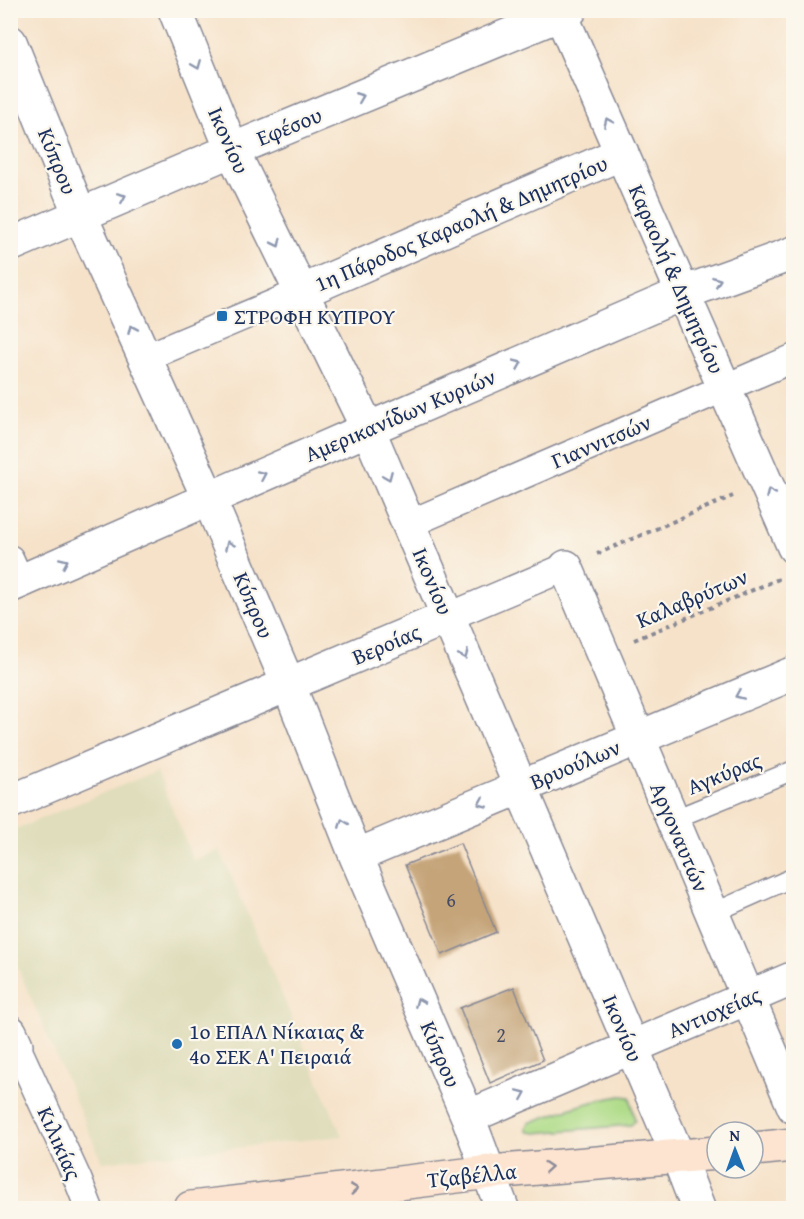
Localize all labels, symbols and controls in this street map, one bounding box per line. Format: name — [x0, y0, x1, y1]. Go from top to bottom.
one-way arrow — [190, 58, 202, 69]
one-way arrow — [354, 92, 365, 104]
street label: Εφέσου — [251, 98, 327, 154]
street label: Ικονίου — [200, 101, 258, 179]
one-way arrow — [603, 118, 615, 129]
street label: Κύπρου — [30, 123, 86, 199]
street label: 1η Πάροδος Καραολή & Δημητρίου — [310, 147, 612, 299]
street label: Καραολή & Δημητρίου — [621, 179, 733, 379]
one-way arrow — [116, 192, 127, 204]
one-way arrow — [269, 236, 281, 247]
one-way arrow — [711, 275, 722, 288]
place label: ΣΤΡΟΦΗ ΚΥΠΡΟΥ — [234, 300, 395, 332]
marker: ΣΤΡΟΦΗ ΚΥΠΡΟΥ — [215, 309, 229, 323]
one-way arrow — [127, 324, 139, 335]
one-way arrow — [512, 359, 523, 371]
street label: Αμερικανίδων Κυριών — [300, 360, 500, 470]
street label: Γιαννιτσών — [546, 406, 656, 476]
one-way arrow — [381, 469, 393, 480]
one-way arrow — [256, 471, 267, 483]
one-way arrow — [765, 489, 777, 500]
one-way arrow — [224, 541, 236, 552]
street label: Ικονίου — [405, 542, 461, 620]
one-way arrow — [58, 558, 69, 570]
street label: Καλαβρύτων — [631, 560, 753, 636]
street label: Κύπρου — [226, 567, 282, 643]
street label: Βεροίας — [347, 615, 426, 673]
one-way arrow — [457, 649, 469, 660]
one-way arrow — [735, 688, 746, 700]
street label: Βρυούλων — [525, 731, 625, 797]
street label: Αγκύρας — [682, 743, 767, 802]
street label: Αργοναυτών — [642, 777, 718, 897]
one-way arrow — [478, 796, 489, 808]
one-way arrow — [337, 818, 350, 829]
house number: 6 — [446, 885, 456, 914]
street label: Αντιοχείας — [663, 978, 766, 1046]
street label: Ικονίου — [595, 989, 651, 1067]
one-way arrow — [414, 998, 426, 1009]
place label: 1ο ΕΠΑΛ Νίκαιας & 4ο ΣΕΚ Α' Πειραιά — [189, 1015, 364, 1072]
street label: Κύπρου — [413, 1016, 469, 1092]
house number: 2 — [496, 1020, 506, 1049]
marker: 1ο ΕΠΑΛ Νίκαιας & 4ο ΣΕΚ Α' Πειραιά — [170, 1037, 184, 1051]
one-way arrow — [516, 1089, 527, 1101]
street label: Κιλικίας — [30, 1101, 91, 1185]
north arrow — [705, 1120, 765, 1180]
text: N — [729, 1123, 741, 1147]
street label: Τζαβέλλα — [426, 1154, 518, 1196]
one-way arrow — [544, 1161, 553, 1174]
one-way arrow — [349, 1183, 358, 1196]

